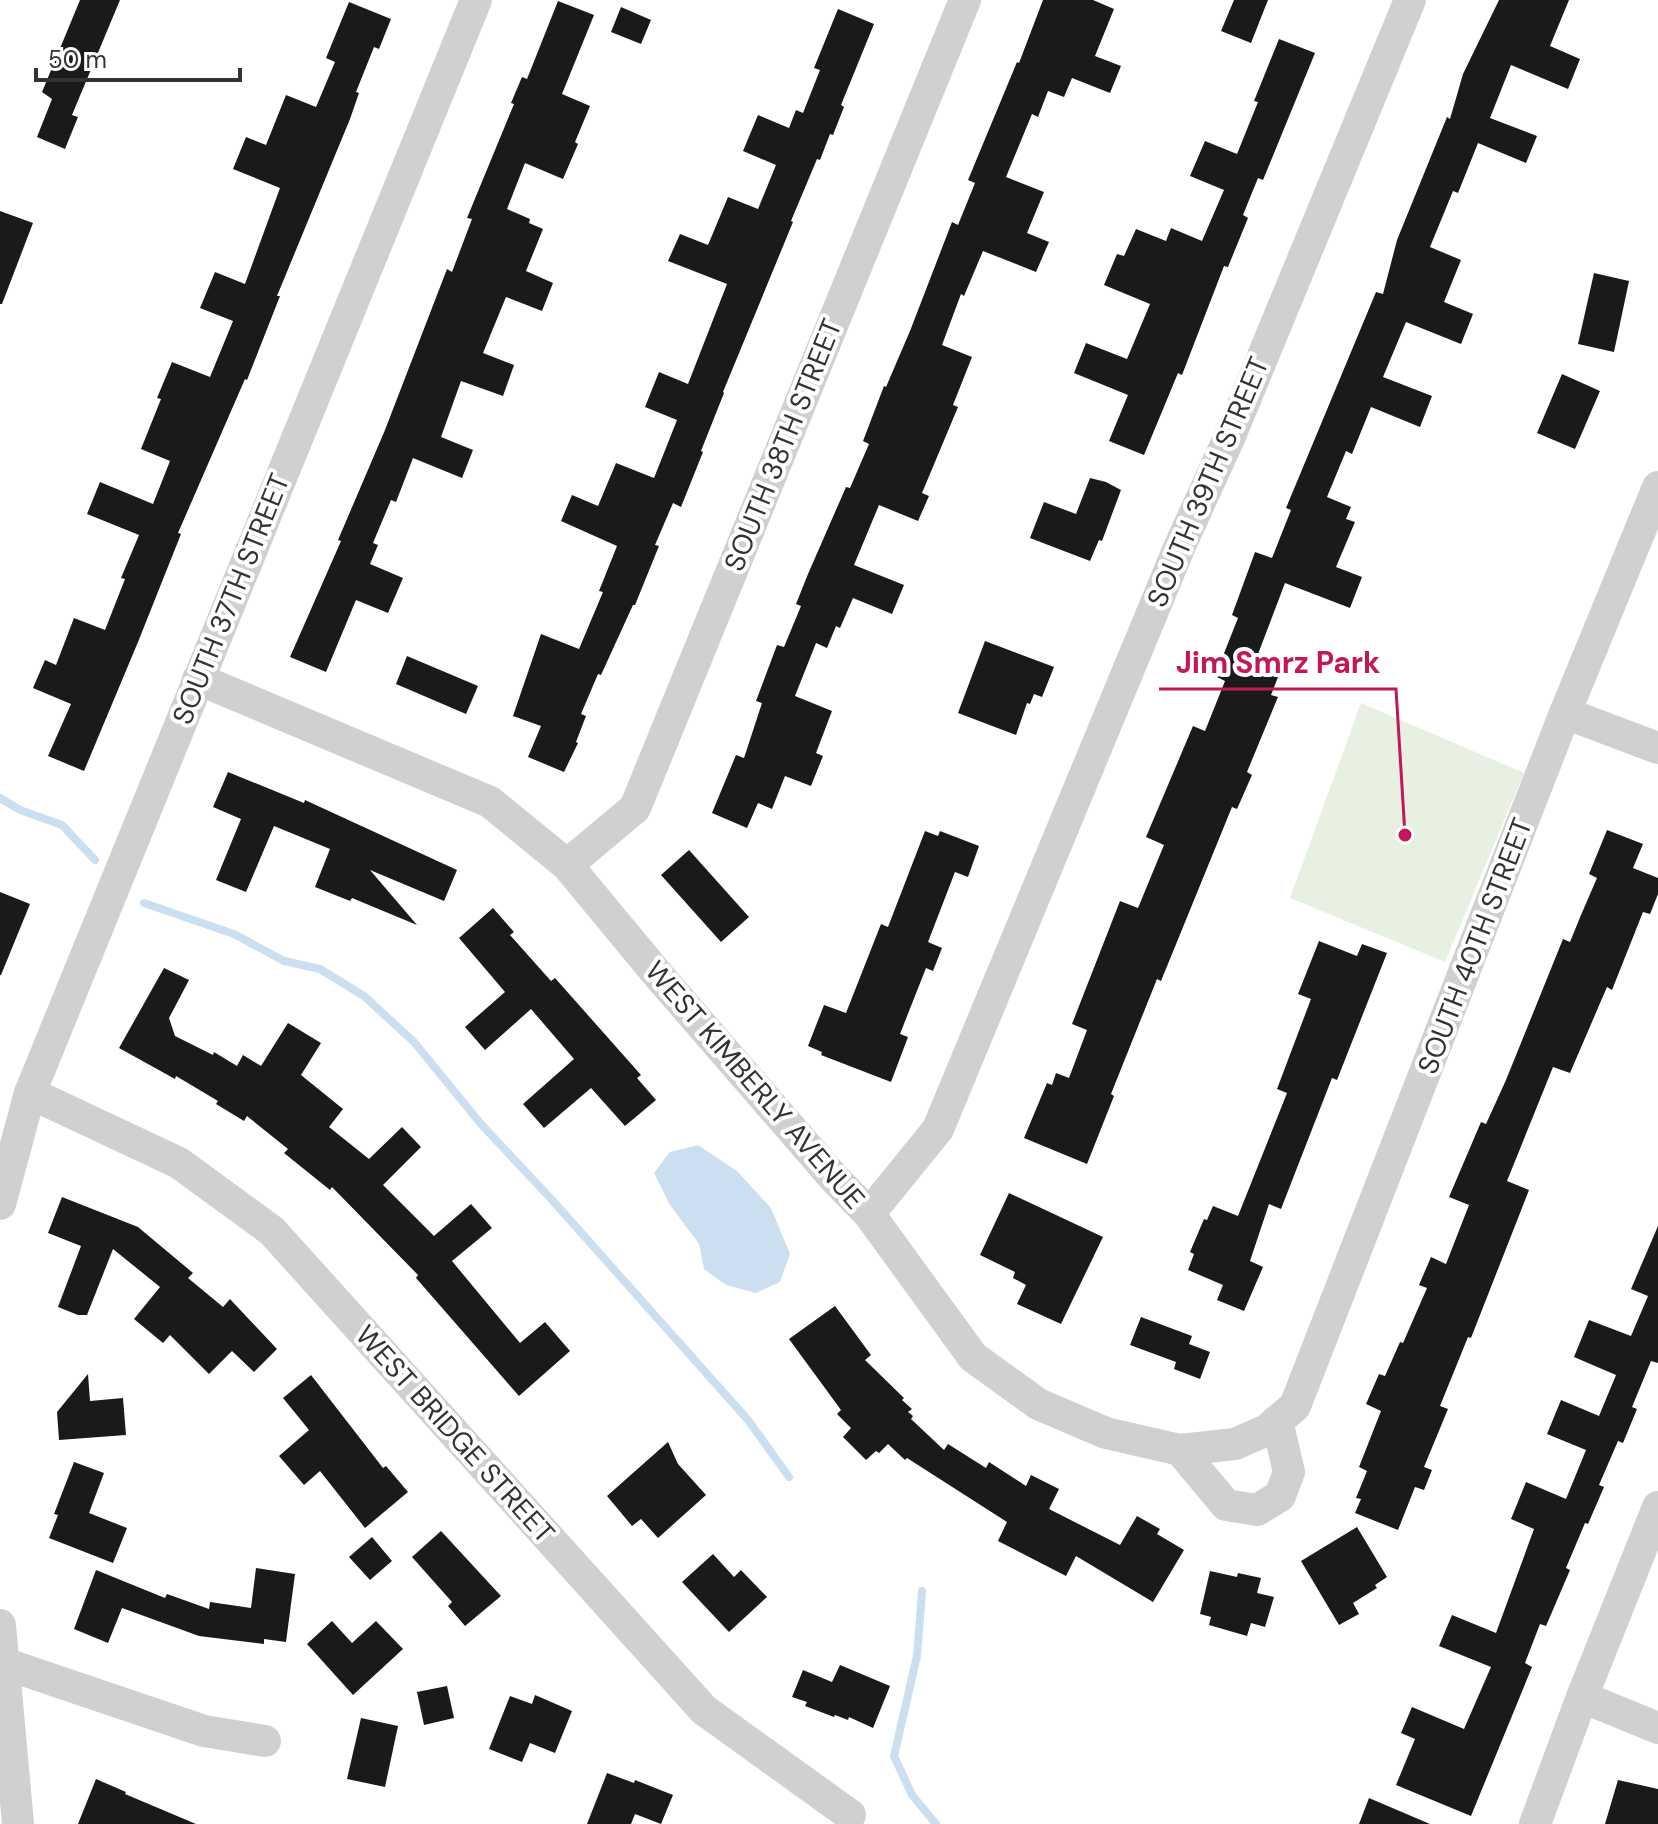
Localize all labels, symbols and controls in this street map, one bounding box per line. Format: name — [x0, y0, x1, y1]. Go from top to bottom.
scale bar — [36, 32, 240, 82]
text: 50 m — [48, 44, 107, 75]
street label: SOUTH 38TH STREET — [716, 313, 850, 577]
street label: SOUTH 39TH STREET — [1139, 351, 1277, 613]
street label: SOUTH 37TH STREET — [164, 468, 298, 730]
callout: Jim Smrz Park — [1159, 635, 1396, 689]
text: Jim Smrz Park — [1176, 643, 1380, 682]
street label: SOUTH 40TH STREET — [1409, 813, 1541, 1079]
street label: WEST KIMBERLY AVENUE — [637, 953, 873, 1217]
street label: WEST BRIDGE STREET — [347, 1317, 563, 1551]

